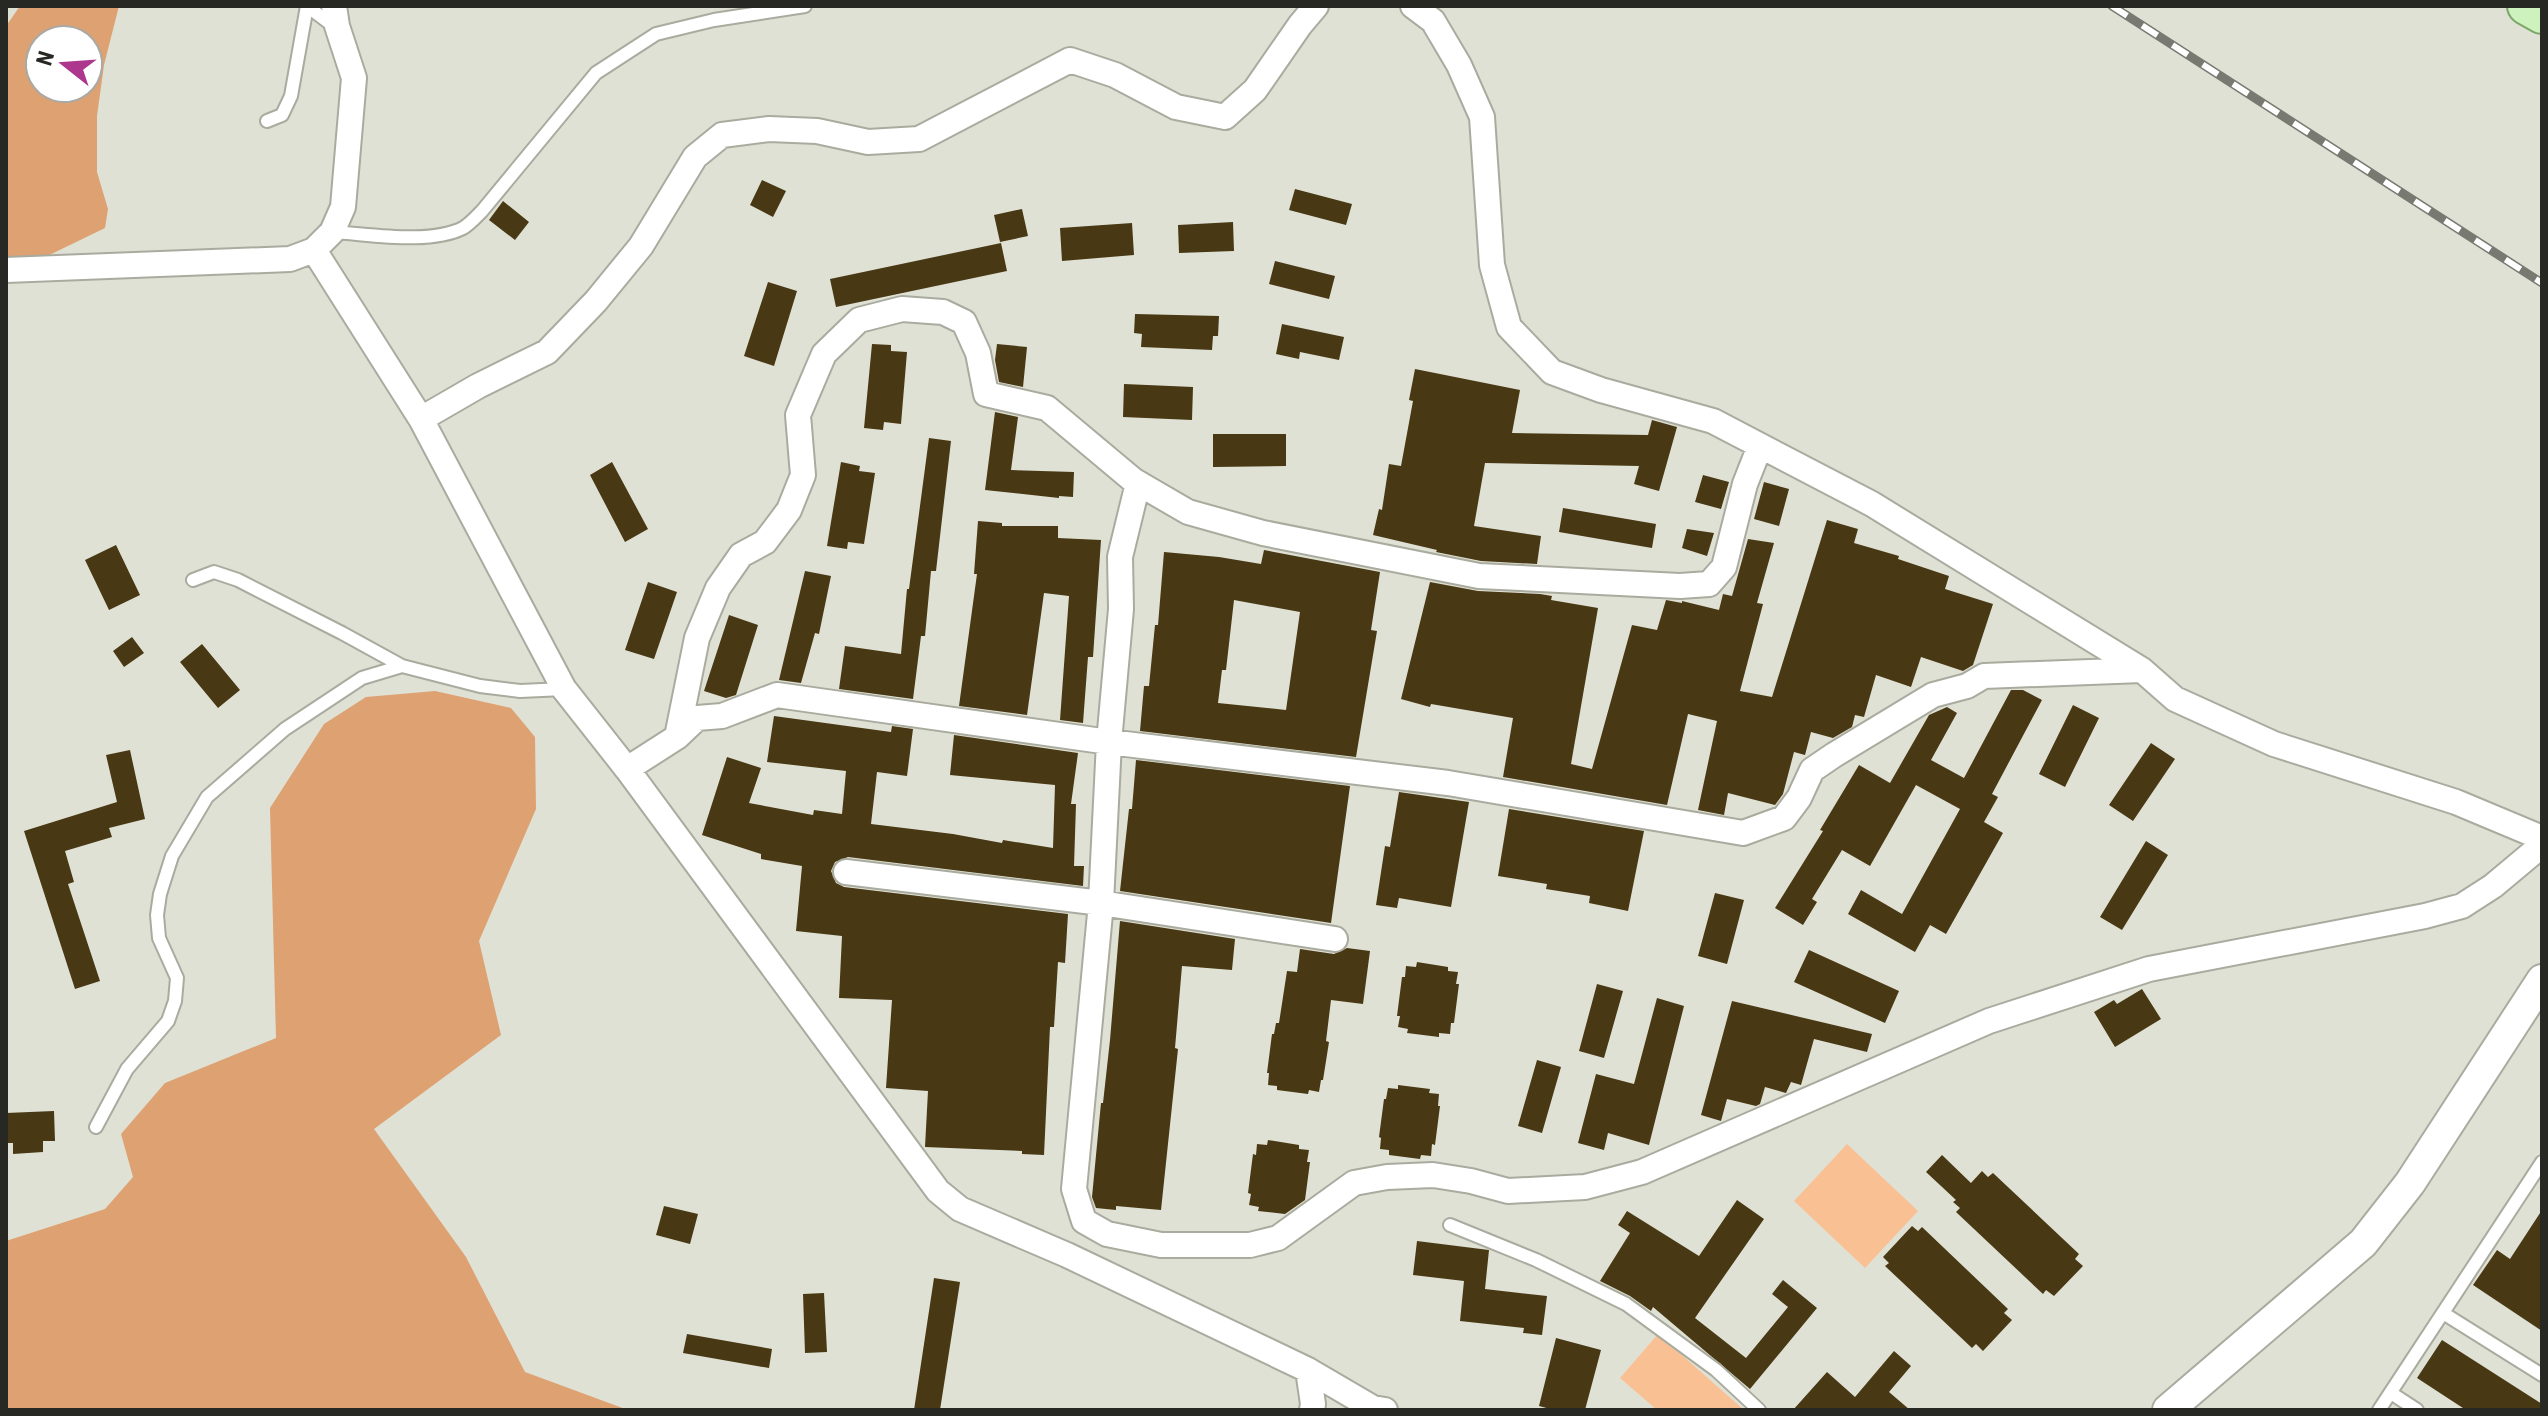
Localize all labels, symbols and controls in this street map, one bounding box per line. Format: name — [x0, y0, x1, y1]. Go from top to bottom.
north arrow — [24, 24, 104, 104]
text: N — [31, 48, 59, 68]

